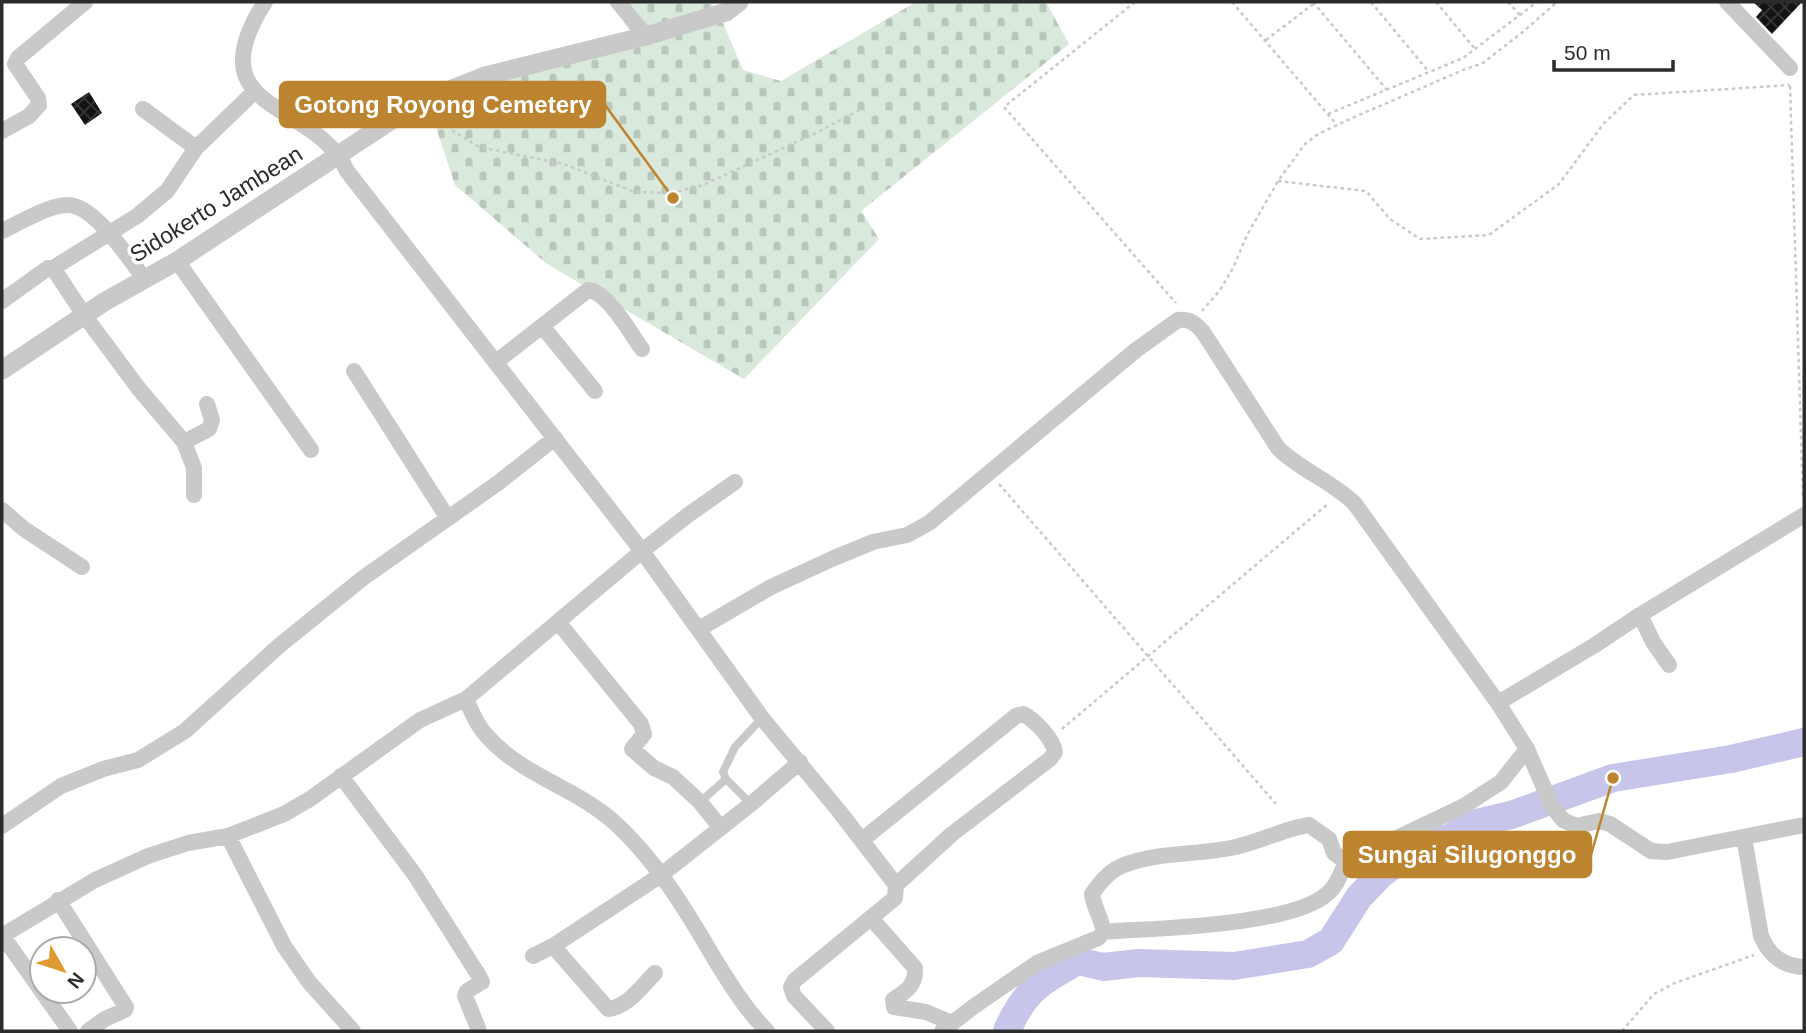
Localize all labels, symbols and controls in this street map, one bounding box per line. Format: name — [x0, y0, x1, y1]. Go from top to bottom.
scale bar — [1554, 28, 1673, 72]
text: 50 m — [1564, 41, 1611, 64]
callout: Gotong Royong Cemetery — [280, 82, 605, 127]
text: Gotong Royong Cemetery — [294, 91, 592, 118]
street label: Sidokerto Jambean — [125, 140, 307, 268]
callout: Sungai Silugonggo — [1344, 832, 1591, 877]
text: Sungai Silugonggo — [1358, 841, 1576, 868]
north arrow — [28, 935, 98, 1005]
text: N — [63, 968, 88, 992]

